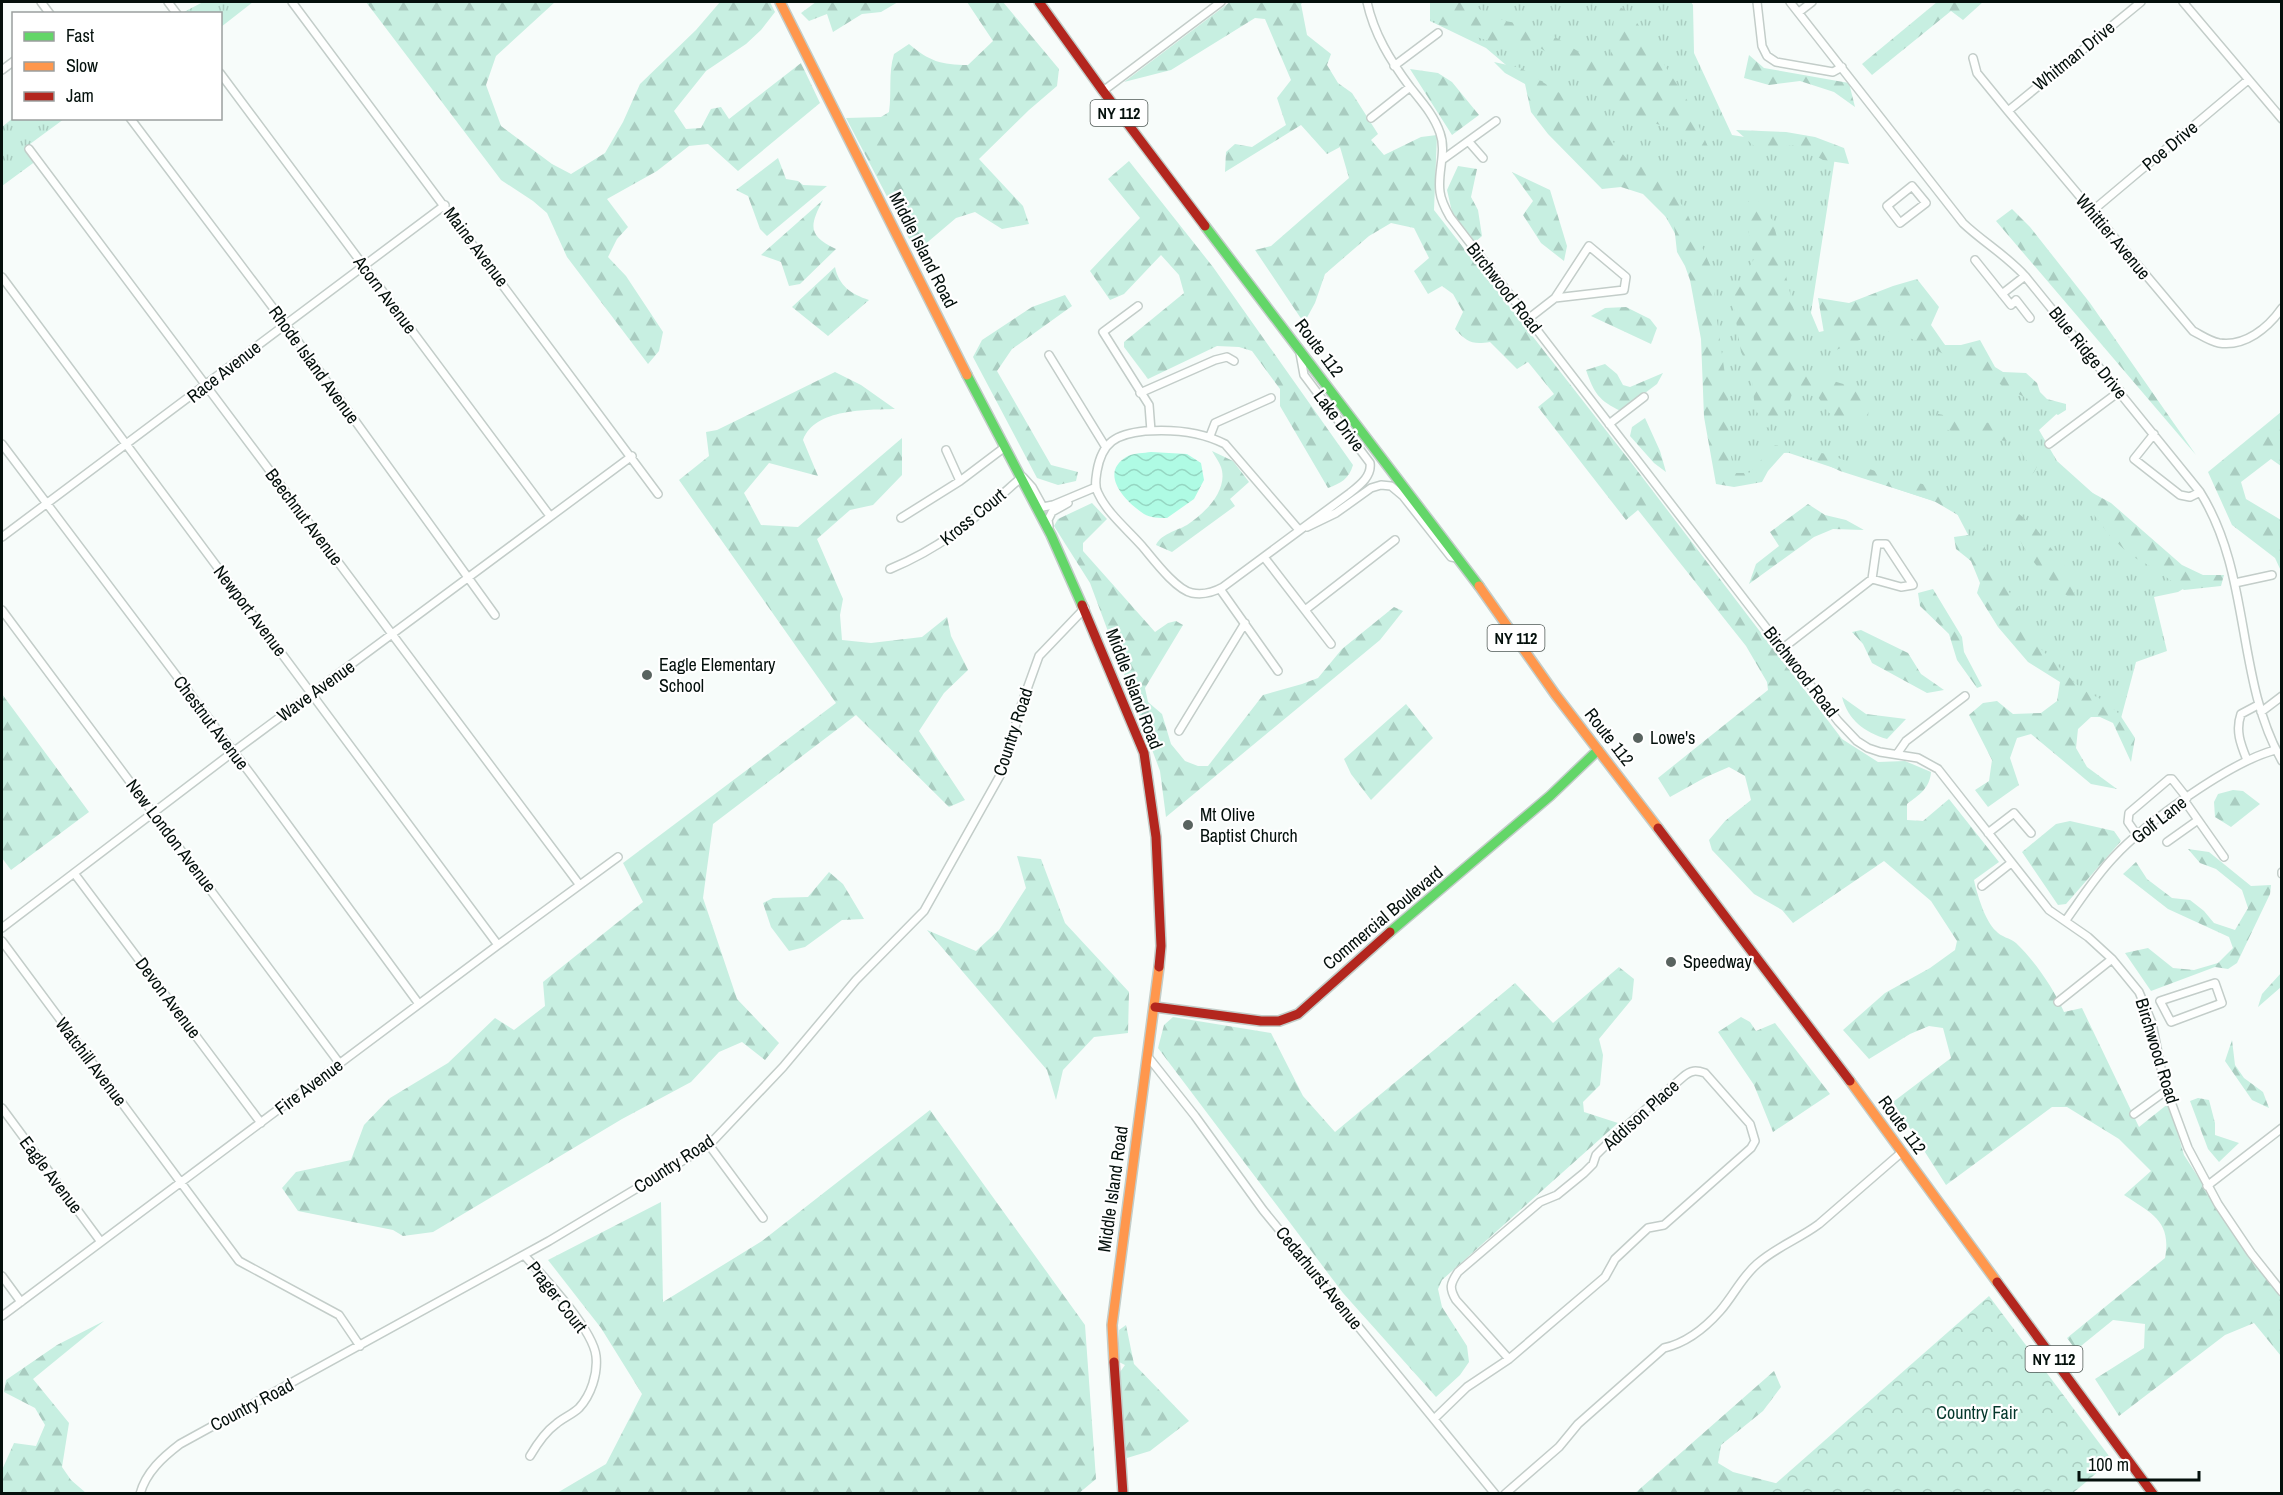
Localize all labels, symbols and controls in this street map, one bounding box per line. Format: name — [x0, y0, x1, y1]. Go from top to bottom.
legend — [12, 12, 222, 120]
street label: Whitman Drive — [2028, 15, 2120, 96]
text: Fast — [66, 23, 94, 48]
text: Slow — [66, 53, 98, 78]
text: Jam — [66, 83, 94, 108]
road number: NY 112 — [1090, 100, 1148, 126]
street label: Poe Drive — [2137, 115, 2203, 176]
street label: Middle Island Road — [883, 187, 963, 312]
street label: Whittier Avenue — [2070, 189, 2157, 285]
street label: Maine Avenue — [438, 202, 515, 292]
street label: Birchwood Road — [1461, 237, 1548, 338]
street label: Acorn Avenue — [347, 250, 423, 339]
street label: Rhode Island Avenue — [263, 301, 366, 429]
street label: Blue Ridge Drive — [2043, 301, 2133, 404]
street label: Route 112 — [1289, 313, 1350, 382]
street label: Race Avenue — [181, 335, 266, 408]
street label: Lake Drive — [1308, 385, 1371, 457]
street label: Beechnut Avenue — [260, 463, 349, 570]
street label: Kross Court — [935, 482, 1011, 551]
street label: Newport Avenue — [208, 560, 293, 661]
street label: Birchwood Road — [1758, 621, 1845, 722]
street label: Middle Island Road — [1100, 625, 1169, 753]
road number: NY 112 — [1488, 625, 1544, 651]
place label: Eagle Elementary School — [659, 652, 776, 698]
street label: Wave Avenue — [272, 654, 360, 727]
marker: Eagle Elementary School — [640, 668, 654, 682]
street label: Chestnut Avenue — [168, 670, 255, 775]
street label: Country Road — [987, 685, 1038, 779]
street label: Route 112 — [1579, 703, 1640, 771]
place label: Lowe's — [1650, 725, 1696, 750]
marker: Lowe's — [1631, 731, 1645, 745]
street label: New London Avenue — [120, 774, 222, 898]
street label: Golf Lane — [2126, 790, 2192, 849]
place label: Mt Olive Baptist Church — [1200, 802, 1298, 848]
marker: Mt Olive Baptist Church — [1181, 818, 1195, 832]
street label: Commercial Boulevard — [1317, 860, 1448, 975]
place label: Speedway — [1683, 949, 1753, 974]
street label: Devon Avenue — [130, 952, 207, 1043]
marker: Speedway — [1664, 955, 1678, 969]
street label: Birchwood Road — [2130, 995, 2185, 1107]
street label: Watchill Avenue — [50, 1012, 133, 1111]
street label: Fire Avenue — [269, 1053, 348, 1120]
street label: Addison Place — [1596, 1073, 1684, 1156]
street label: Route 112 — [1873, 1090, 1932, 1159]
street label: Middle Island Road — [1091, 1124, 1134, 1254]
street label: Country Road — [629, 1128, 719, 1199]
street label: Eagle Avenue — [14, 1131, 89, 1219]
street label: Cedarhurst Avenue — [1270, 1221, 1369, 1335]
street label: Prager Court — [522, 1256, 593, 1338]
road number: NY 112 — [2026, 1346, 2082, 1372]
street label: Country Road — [206, 1372, 298, 1437]
park label: Country Fair — [1936, 1400, 2018, 1425]
scale bar — [2079, 1444, 2199, 1482]
text: 100 m — [2088, 1452, 2129, 1477]

